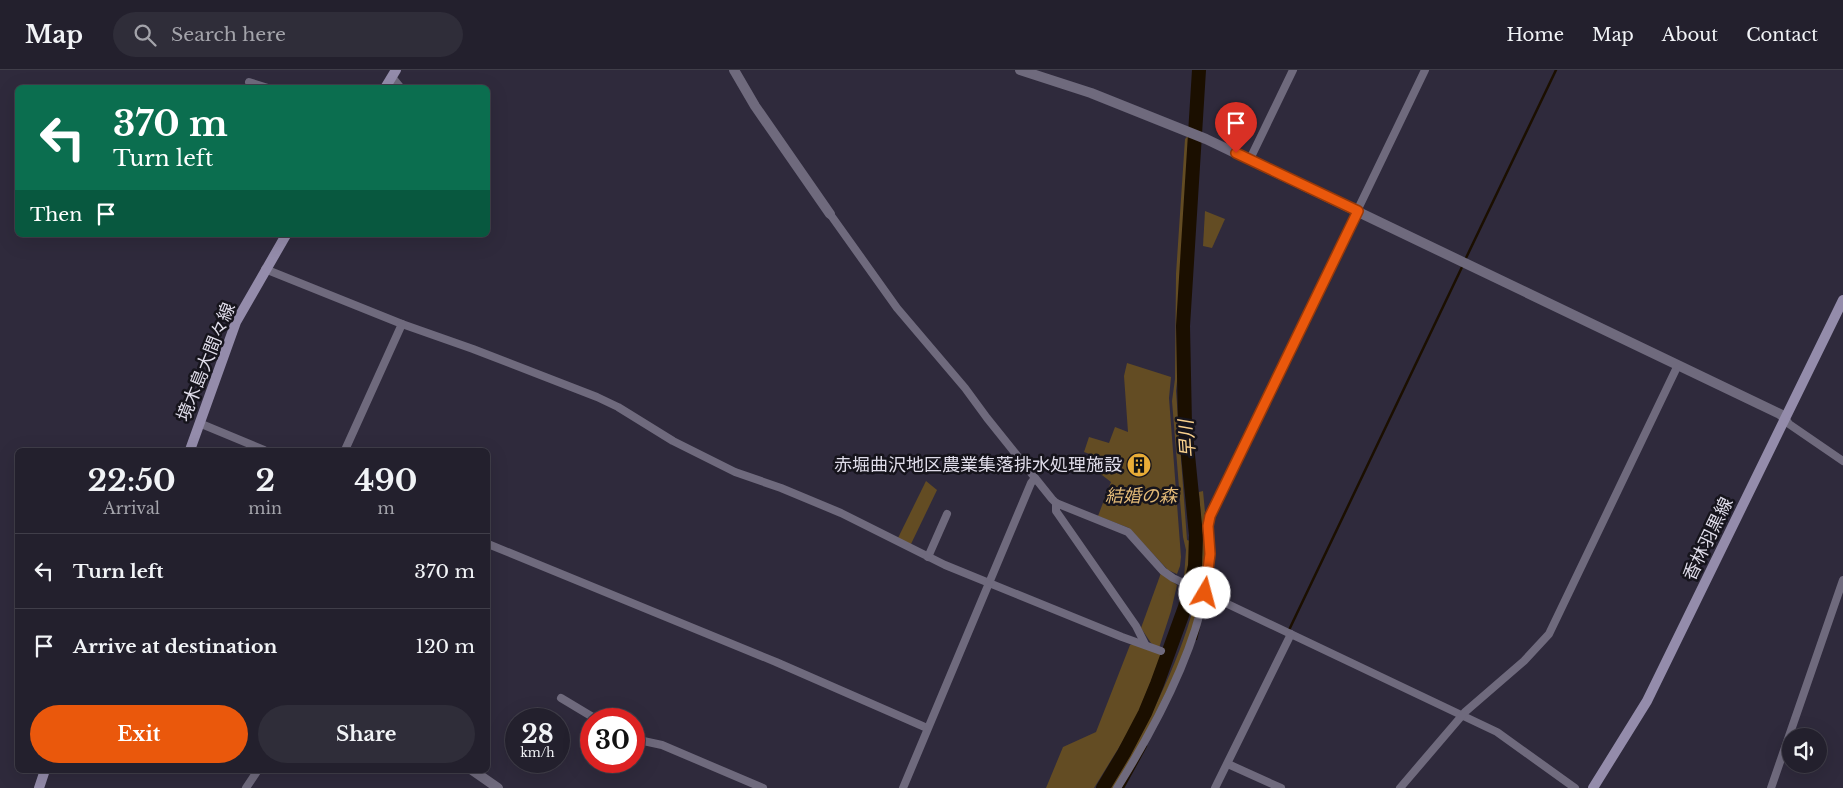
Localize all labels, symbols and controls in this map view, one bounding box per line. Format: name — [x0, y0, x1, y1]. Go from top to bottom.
search box — [113, 12, 463, 57]
text: Map — [25, 20, 83, 49]
icon: search — [131, 21, 159, 49]
text: Search here — [171, 23, 286, 46]
text: Home — [1506, 24, 1564, 46]
text: Map — [1592, 24, 1634, 46]
text: About — [1662, 24, 1718, 46]
text: Contact — [1746, 24, 1818, 46]
text: 370 m — [113, 102, 228, 145]
pin — [1215, 102, 1257, 153]
icon: left — [30, 105, 95, 170]
icon: arrive — [1222, 109, 1250, 137]
text: Turn left — [113, 145, 213, 172]
icon: arrive — [92, 200, 120, 228]
text: Then — [30, 203, 82, 226]
street label: 境木島大間々線 — [172, 299, 240, 425]
water label: 早川 — [1174, 417, 1200, 459]
building icon: 赤堀曲沢地区農業集落排水処理施設 — [1126, 452, 1152, 478]
place label: 赤堀曲沢地区農業集落排水処理施設 — [834, 454, 1122, 476]
text: 22:50 — [88, 462, 176, 499]
text: 2 — [255, 462, 275, 499]
text: 490 — [355, 462, 417, 499]
park label: 結婚の森 — [1105, 485, 1179, 507]
street label: 香林羽黒線 — [1678, 494, 1738, 584]
text: Arrival — [103, 498, 160, 518]
text: min — [248, 498, 282, 518]
text: m — [377, 498, 395, 518]
icon: left — [30, 557, 58, 585]
text: Turn left — [73, 560, 164, 583]
text: 370 m — [414, 560, 475, 583]
position arrow — [1178, 566, 1230, 618]
icon: arrive — [30, 632, 58, 660]
text: Arrive at destination — [73, 635, 277, 658]
text: 120 m — [415, 635, 475, 658]
button: Exit — [30, 705, 248, 763]
button: Share — [258, 705, 475, 763]
speed limit sign: 30 — [580, 708, 645, 773]
text: 28 — [521, 719, 554, 750]
map controls — [1782, 728, 1827, 773]
button: sound — [1782, 728, 1827, 773]
text: km/h — [520, 745, 555, 760]

